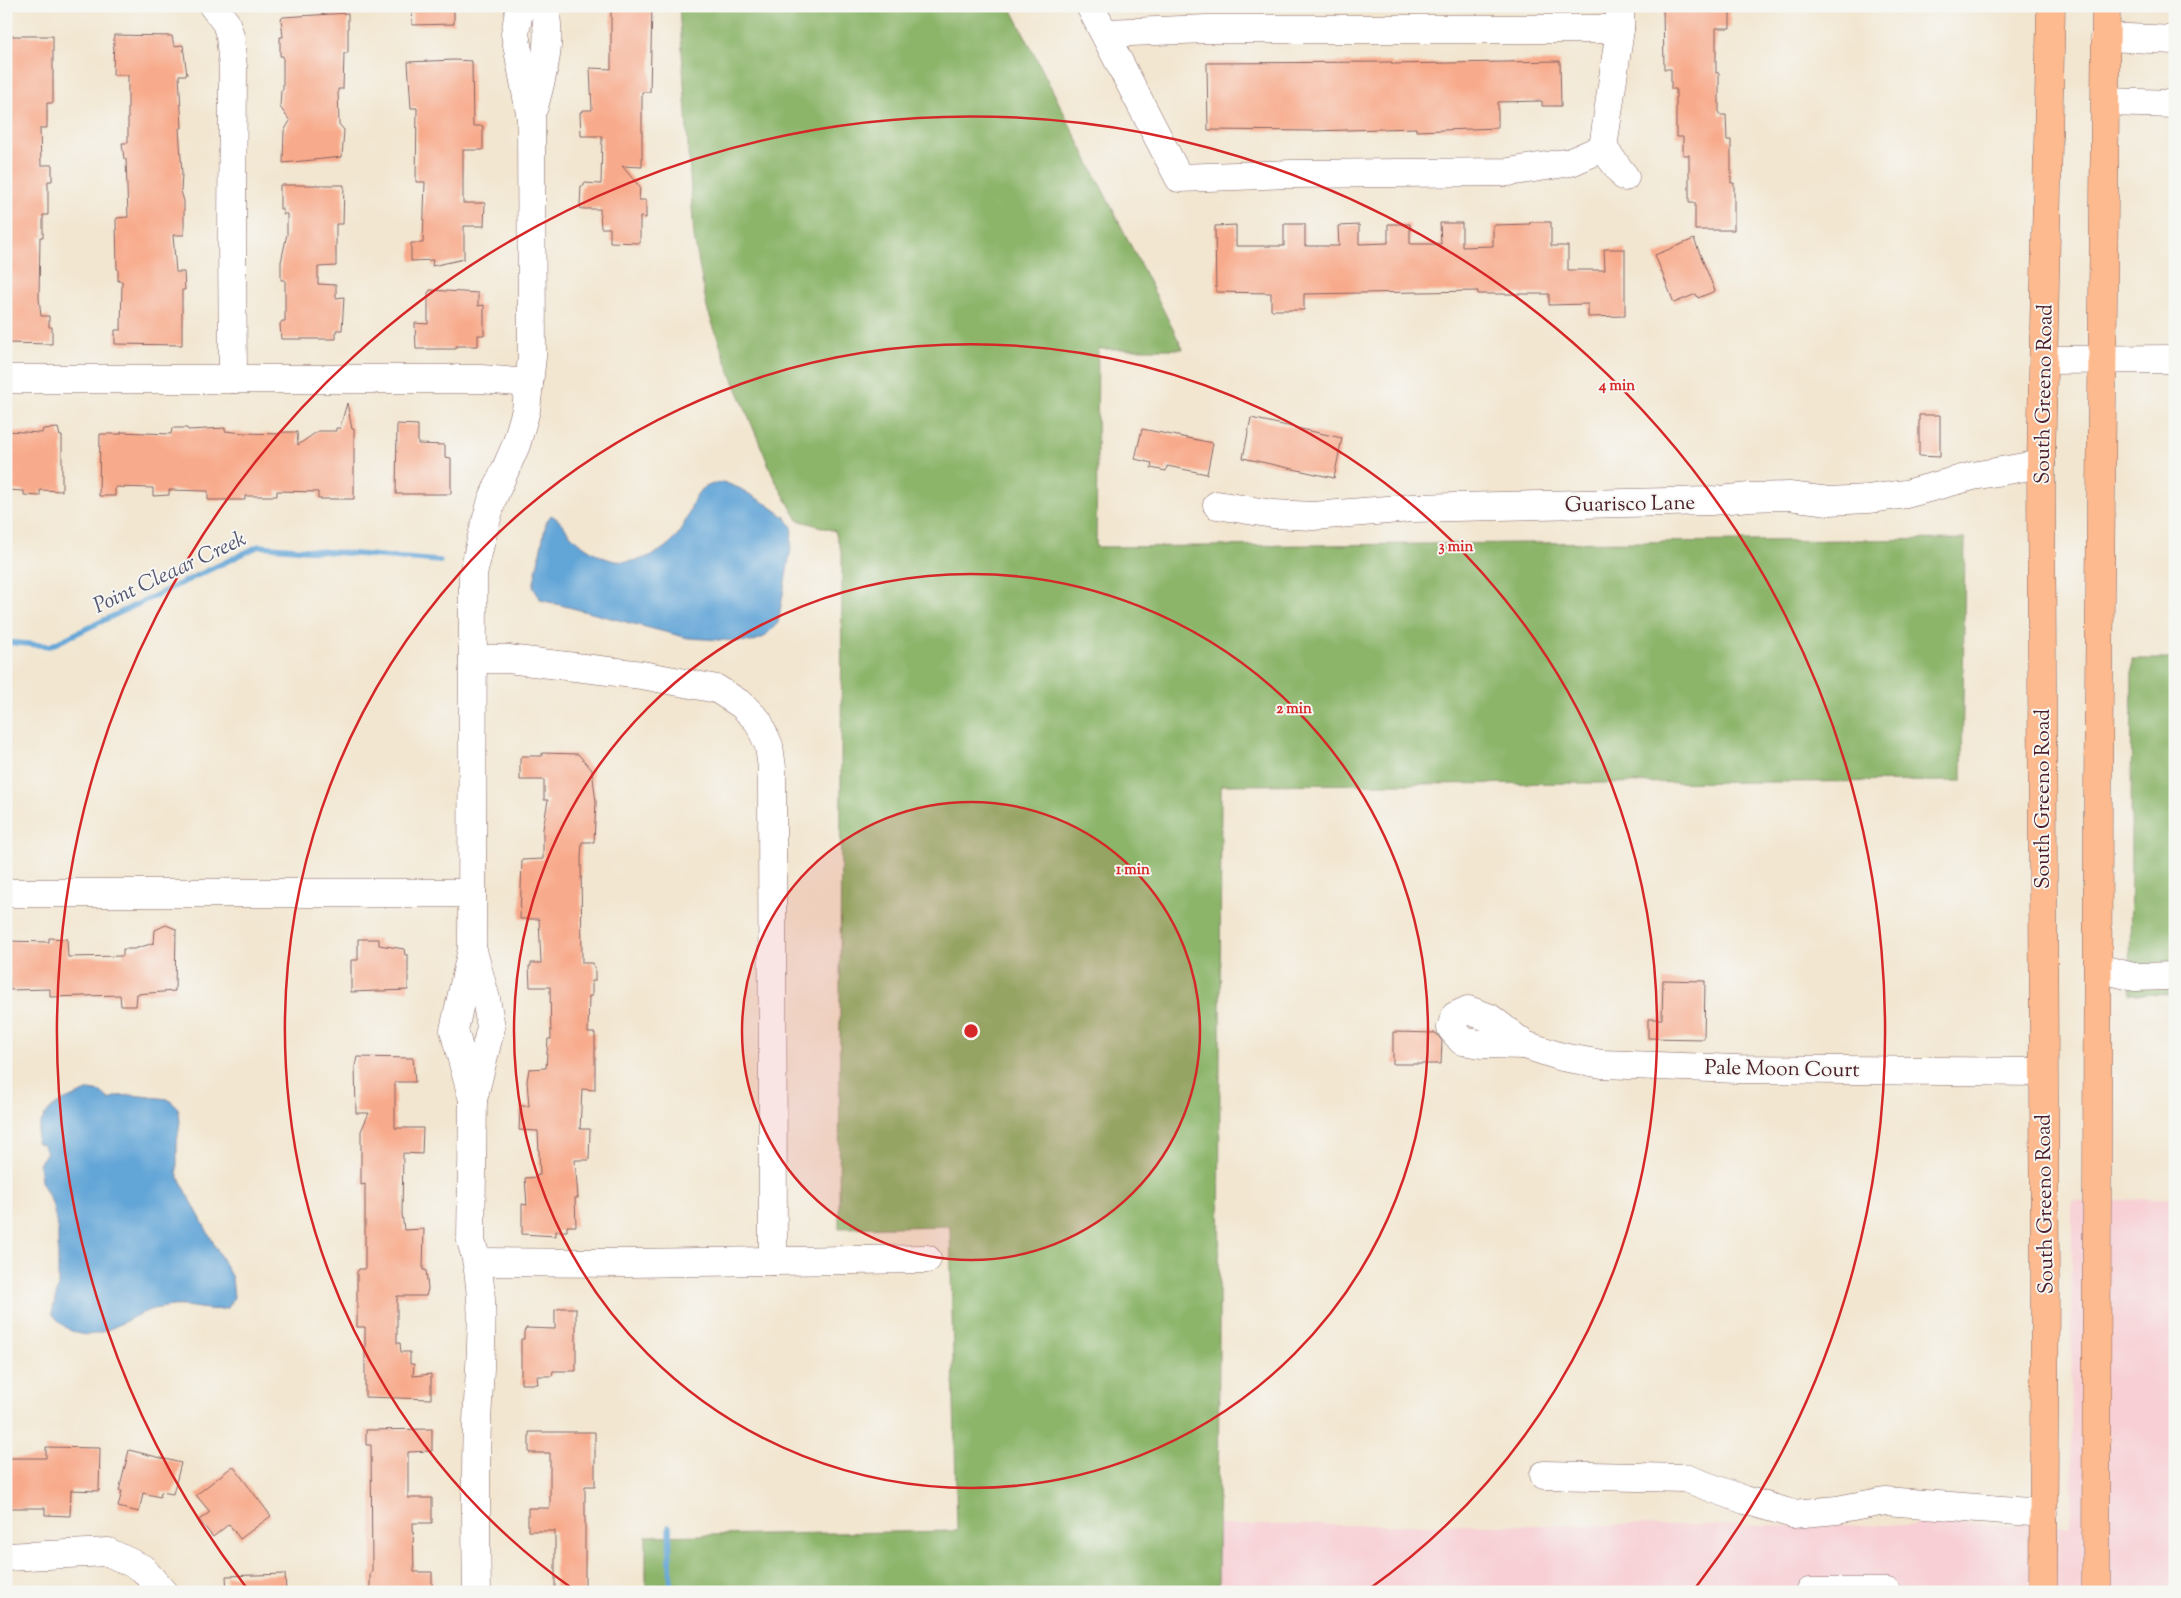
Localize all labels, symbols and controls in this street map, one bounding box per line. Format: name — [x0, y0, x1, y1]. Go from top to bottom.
street label: South Greeno Road — [2028, 304, 2062, 484]
text: 4 min — [1598, 376, 1635, 397]
street label: Guarisco Lane — [1565, 489, 1696, 521]
water label: Point Cleaar Creek — [89, 524, 252, 623]
text: 3 min — [1439, 537, 1474, 558]
text: 2 min — [1276, 699, 1312, 720]
street label: South Greeno Road — [2029, 709, 2059, 889]
text: 1 min — [1116, 860, 1150, 881]
centre of rings — [962, 1022, 980, 1040]
street label: Pale Moon Court — [1704, 1054, 1860, 1086]
street label: South Greeno Road — [2029, 1114, 2063, 1294]

